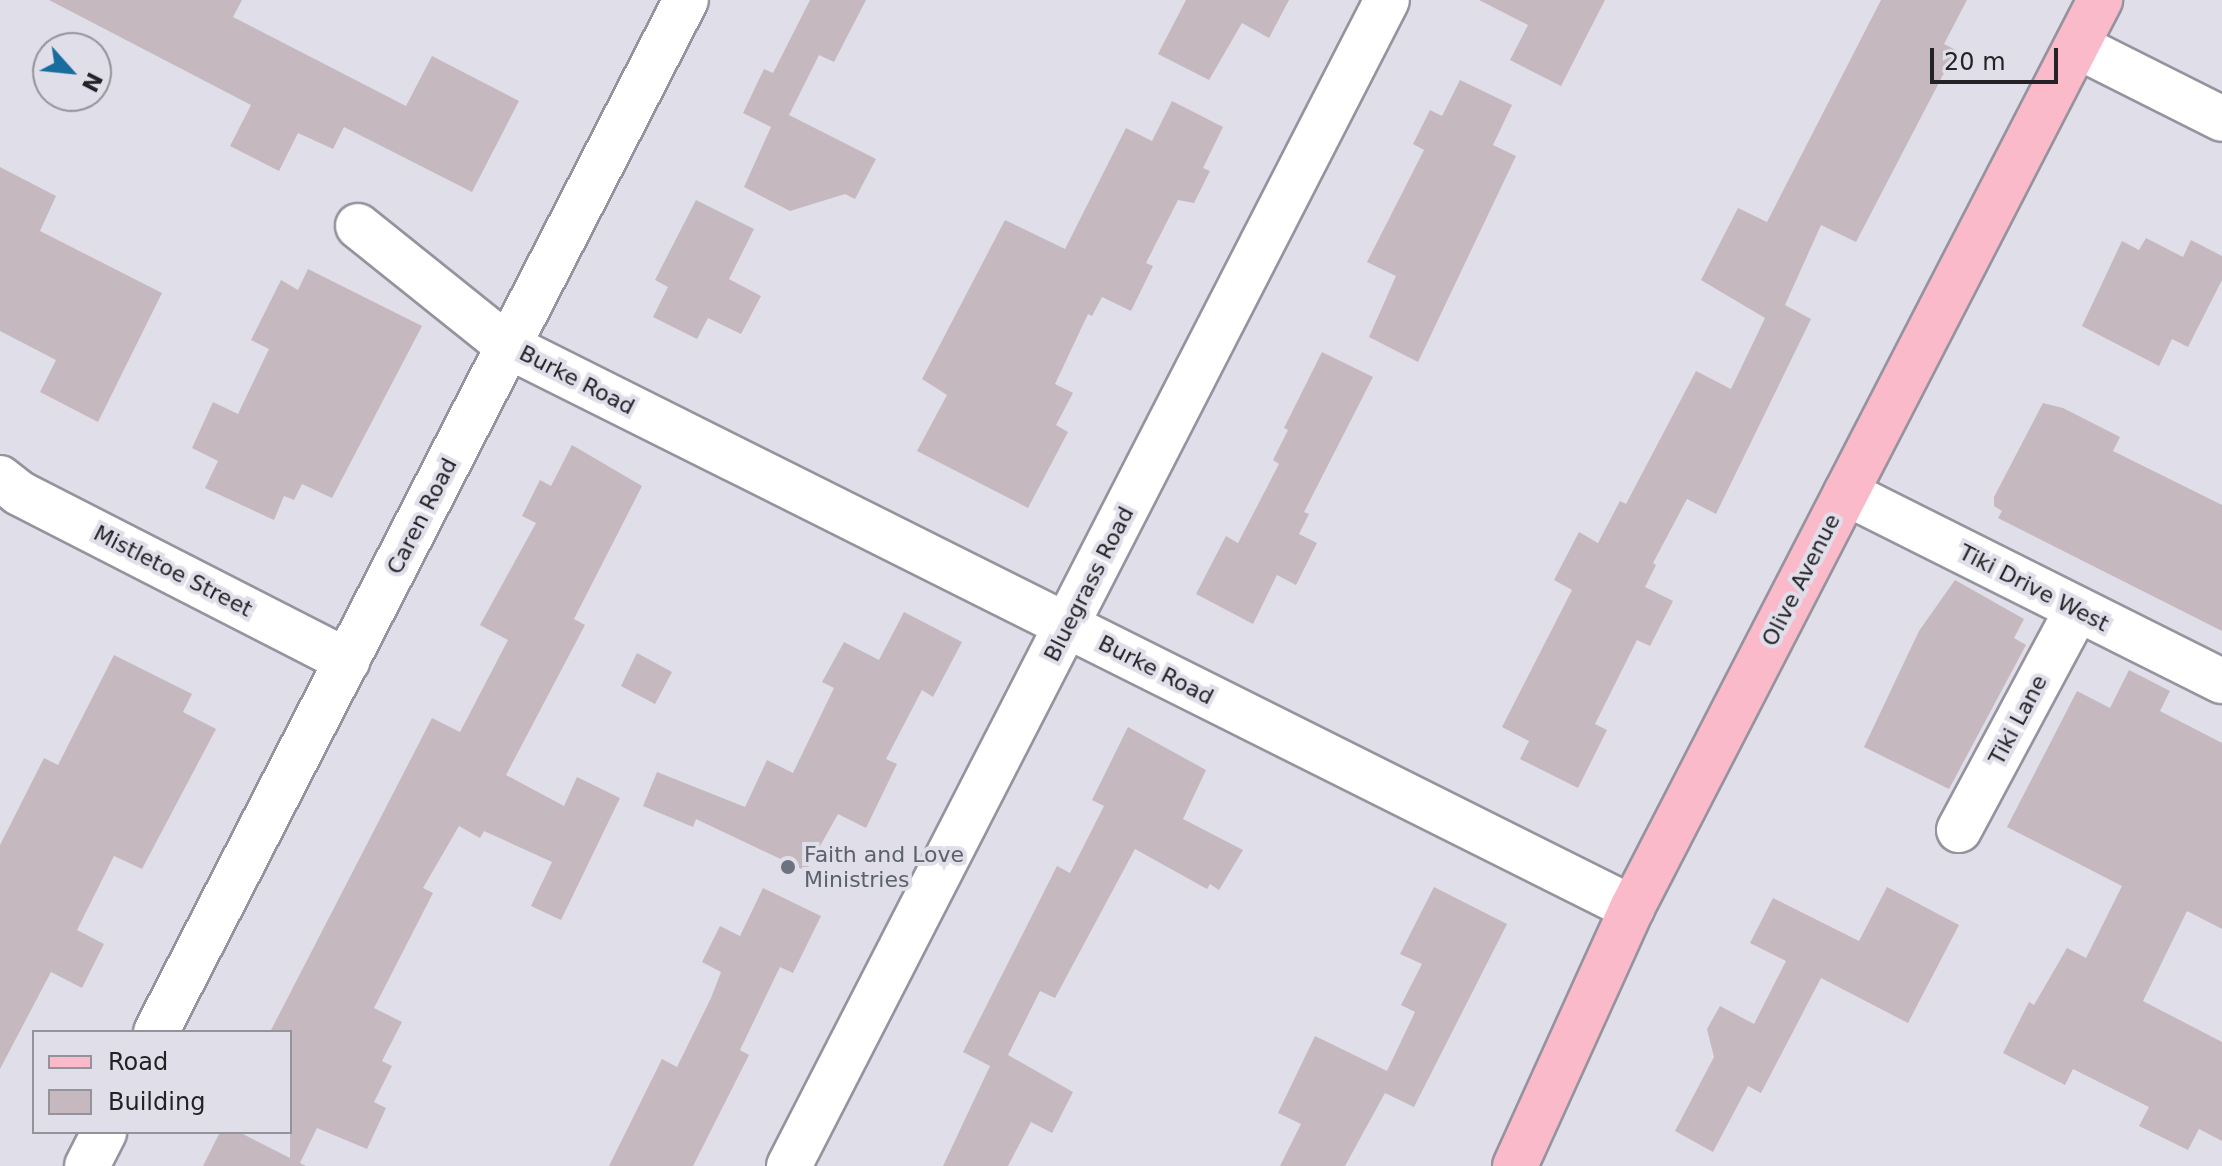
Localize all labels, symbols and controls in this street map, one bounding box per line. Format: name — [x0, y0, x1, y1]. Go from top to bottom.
north arrow — [32, 32, 112, 112]
scale bar — [1934, 32, 2062, 82]
text: 20 m — [1944, 48, 2006, 76]
text: N — [77, 68, 107, 96]
street label: Burke Road — [515, 340, 639, 420]
street label: Caren Road — [381, 453, 463, 579]
street label: Bluegrass Road — [1039, 502, 1139, 666]
street label: Olive Avenue — [1756, 509, 1846, 651]
street label: Mistletoe Street — [89, 520, 257, 622]
street label: Tiki Drive West — [1955, 539, 2113, 637]
street label: Burke Road — [1094, 630, 1218, 710]
street label: Tiki Lane — [1983, 671, 2053, 769]
place label: Faith and Love Ministries — [804, 841, 964, 892]
marker: Faith and Love Ministries — [779, 858, 797, 876]
legend — [32, 1030, 292, 1134]
text: Road — [108, 1048, 168, 1076]
text: Building — [108, 1088, 205, 1116]

